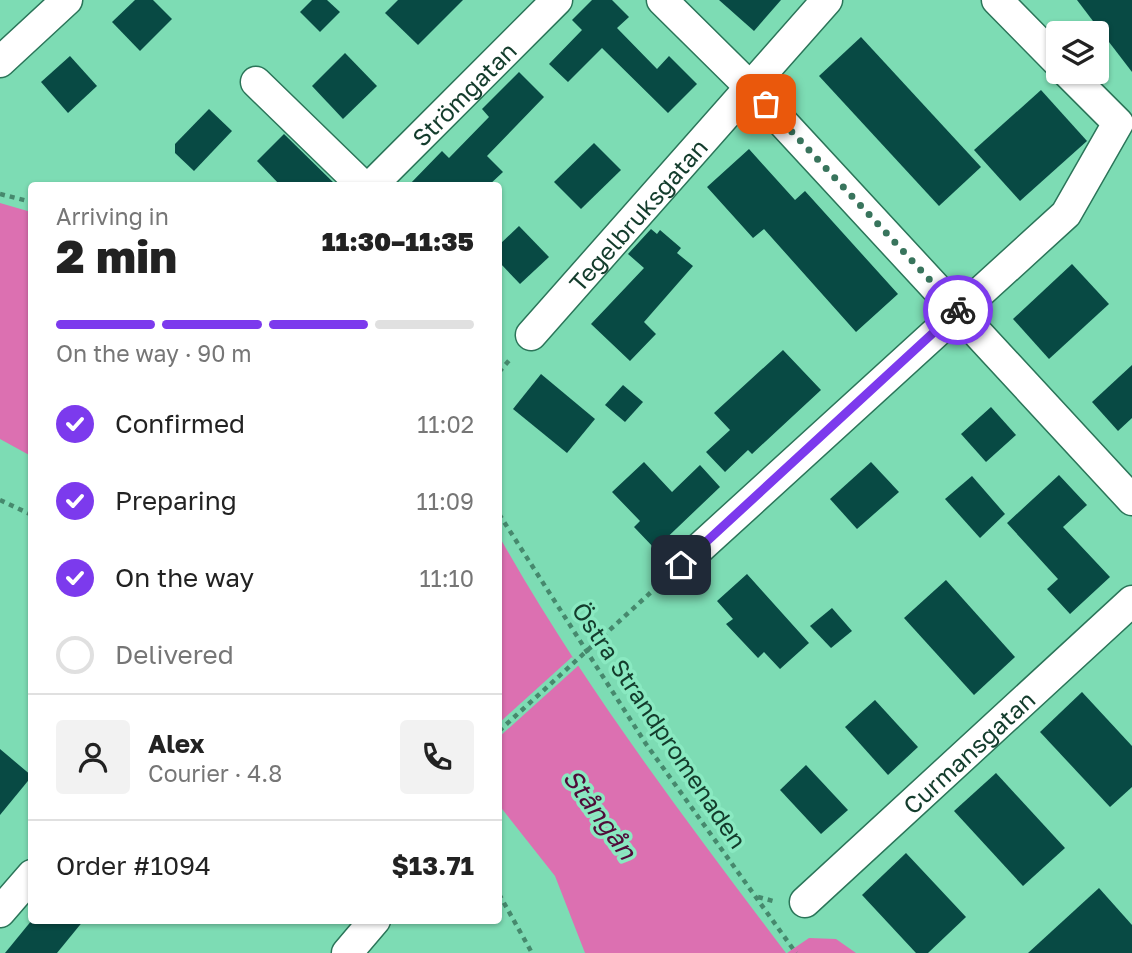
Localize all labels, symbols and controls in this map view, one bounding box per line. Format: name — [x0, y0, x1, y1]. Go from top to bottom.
map controls — [1046, 21, 1109, 84]
button: layers — [1046, 21, 1109, 84]
street label: Strömgatan — [406, 35, 522, 151]
pin — [736, 74, 796, 134]
icon: bag — [747, 85, 785, 123]
street label: Tegelbruksgatan — [563, 132, 713, 297]
text: Arriving in — [56, 202, 169, 230]
text: 11:30–11:35 — [322, 226, 474, 257]
text: 2 min — [56, 228, 177, 283]
courier — [923, 275, 993, 345]
icon: bike — [939, 291, 977, 329]
text: On the way · 90 m — [56, 339, 252, 367]
icon: check — [56, 405, 94, 443]
text: Confirmed — [115, 408, 245, 439]
text: 11:02 — [417, 410, 474, 438]
icon: check — [56, 482, 94, 520]
text: Preparing — [115, 485, 237, 516]
text: 11:09 — [417, 487, 474, 515]
pin — [651, 535, 711, 595]
icon: home — [662, 546, 700, 584]
icon: check — [56, 559, 94, 597]
text: On the way — [115, 562, 254, 593]
text: 11:10 — [419, 564, 474, 592]
street label: Östra Strandpromenaden — [567, 596, 753, 854]
text: Delivered — [115, 639, 234, 670]
street label: Curmansgatan — [897, 684, 1040, 819]
button: person — [56, 720, 130, 794]
button: phone — [400, 720, 474, 794]
text: Alex — [148, 728, 205, 759]
text: Courier · 4.8 — [148, 759, 282, 787]
water label: Stångån — [557, 763, 644, 866]
text: Order #1094 — [56, 850, 211, 881]
text: $13.71 — [391, 850, 474, 881]

